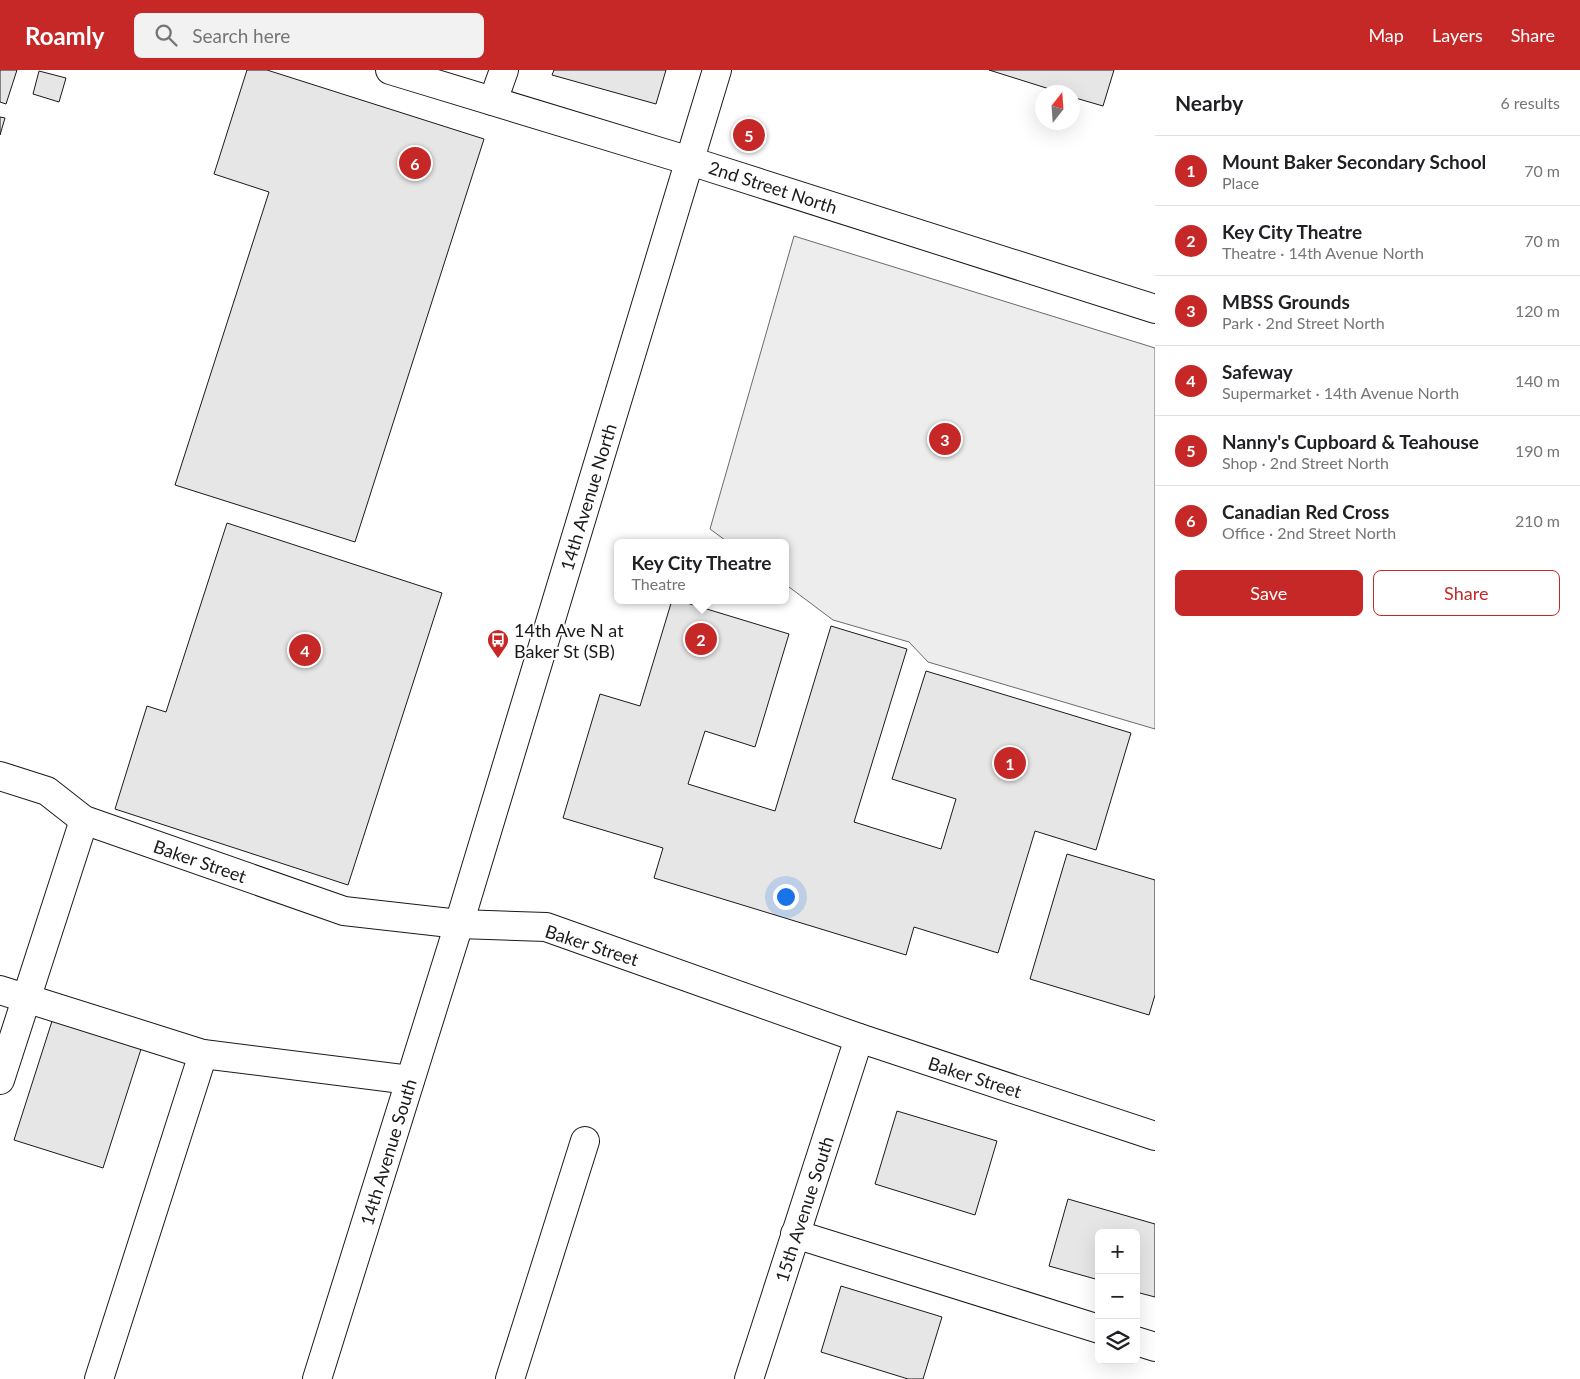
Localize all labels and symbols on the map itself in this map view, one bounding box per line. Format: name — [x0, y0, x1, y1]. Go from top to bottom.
north arrow — [1035, 85, 1080, 130]
pin: 5 — [733, 116, 765, 154]
pin: 6 — [399, 144, 431, 182]
street label: 2nd Street North — [706, 156, 840, 218]
pin: 3 — [929, 420, 961, 458]
street label: 14th Avenue North — [555, 421, 621, 573]
place label: 14th Ave N at Baker St (SB) — [514, 619, 624, 662]
pin: 2 — [685, 620, 717, 658]
bus stop icon: 14th Ave N at Baker St (SB) — [486, 628, 510, 659]
pin: 4 — [289, 631, 321, 669]
pin: 1 — [994, 744, 1026, 782]
street label: Baker Street — [151, 835, 250, 887]
your location — [773, 884, 799, 910]
street label: Baker Street — [543, 920, 642, 971]
street label: Baker Street — [926, 1052, 1025, 1103]
street label: 14th Avenue South — [355, 1076, 421, 1228]
street label: 15th Avenue South — [770, 1133, 838, 1285]

